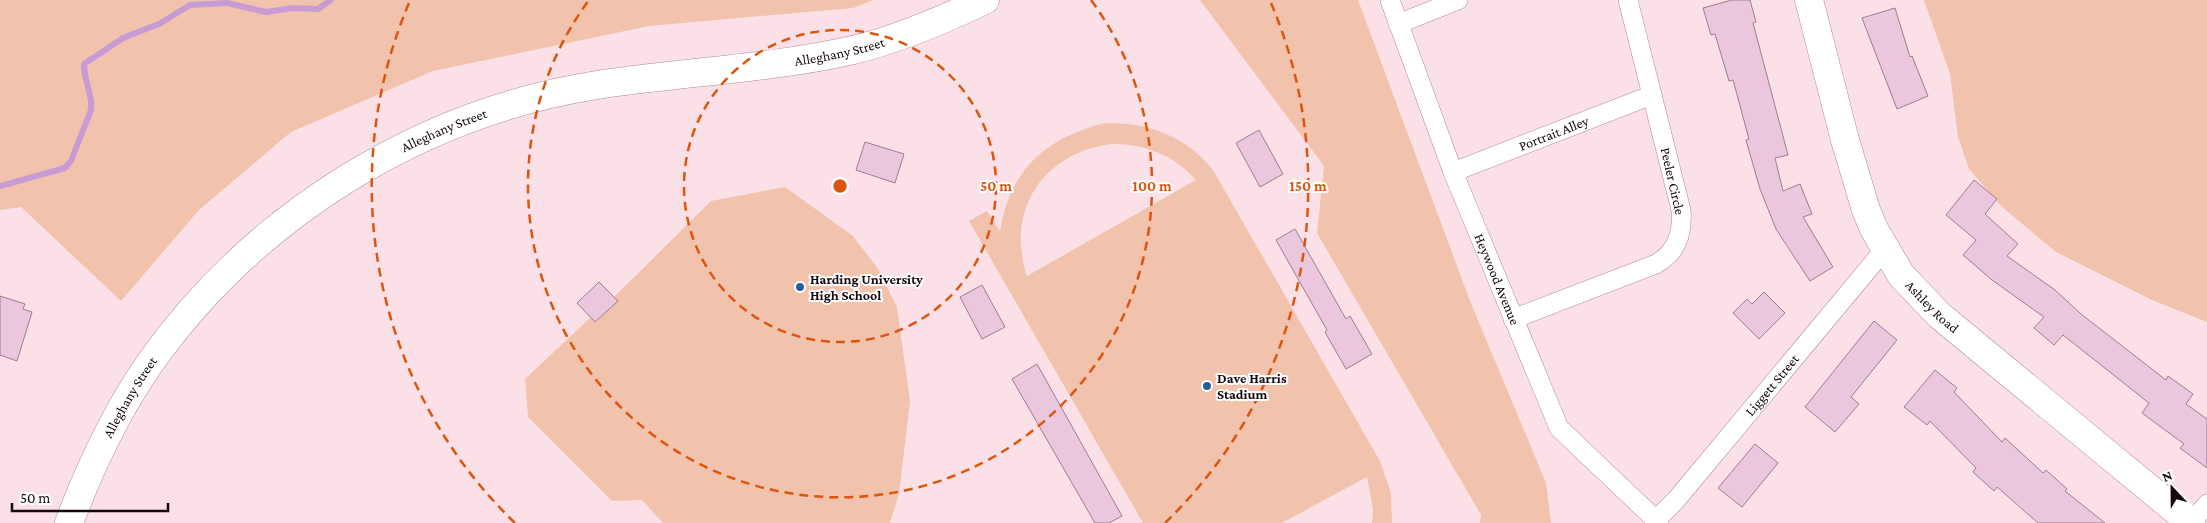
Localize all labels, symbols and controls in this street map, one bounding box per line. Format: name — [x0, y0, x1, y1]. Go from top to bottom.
street label: Alleghany Street — [793, 34, 887, 69]
street label: Alleghany Street — [398, 105, 489, 155]
street label: Portrait Alley — [1517, 112, 1591, 154]
street label: Peeler Circle — [1657, 146, 1689, 216]
centre of rings — [831, 177, 849, 195]
text: 50 m — [980, 178, 1012, 194]
text: 100 m — [1132, 178, 1172, 194]
text: 150 m — [1289, 178, 1327, 194]
street label: Heywood Avenue — [1471, 231, 1523, 327]
place label: Harding University High School — [810, 271, 923, 303]
street label: Ashley Road — [1902, 277, 1963, 336]
marker: Harding University High School — [794, 281, 806, 293]
street label: Liggett Street — [1742, 351, 1802, 419]
street label: Alleghany Street — [99, 353, 160, 440]
place label: Dave Harris Stadium — [1217, 370, 1287, 402]
marker: Dave Harris Stadium — [1201, 380, 1213, 392]
north arrow — [2147, 463, 2197, 513]
text: N — [2160, 467, 2175, 485]
scale bar — [12, 480, 169, 512]
text: 50 m — [20, 490, 50, 506]

